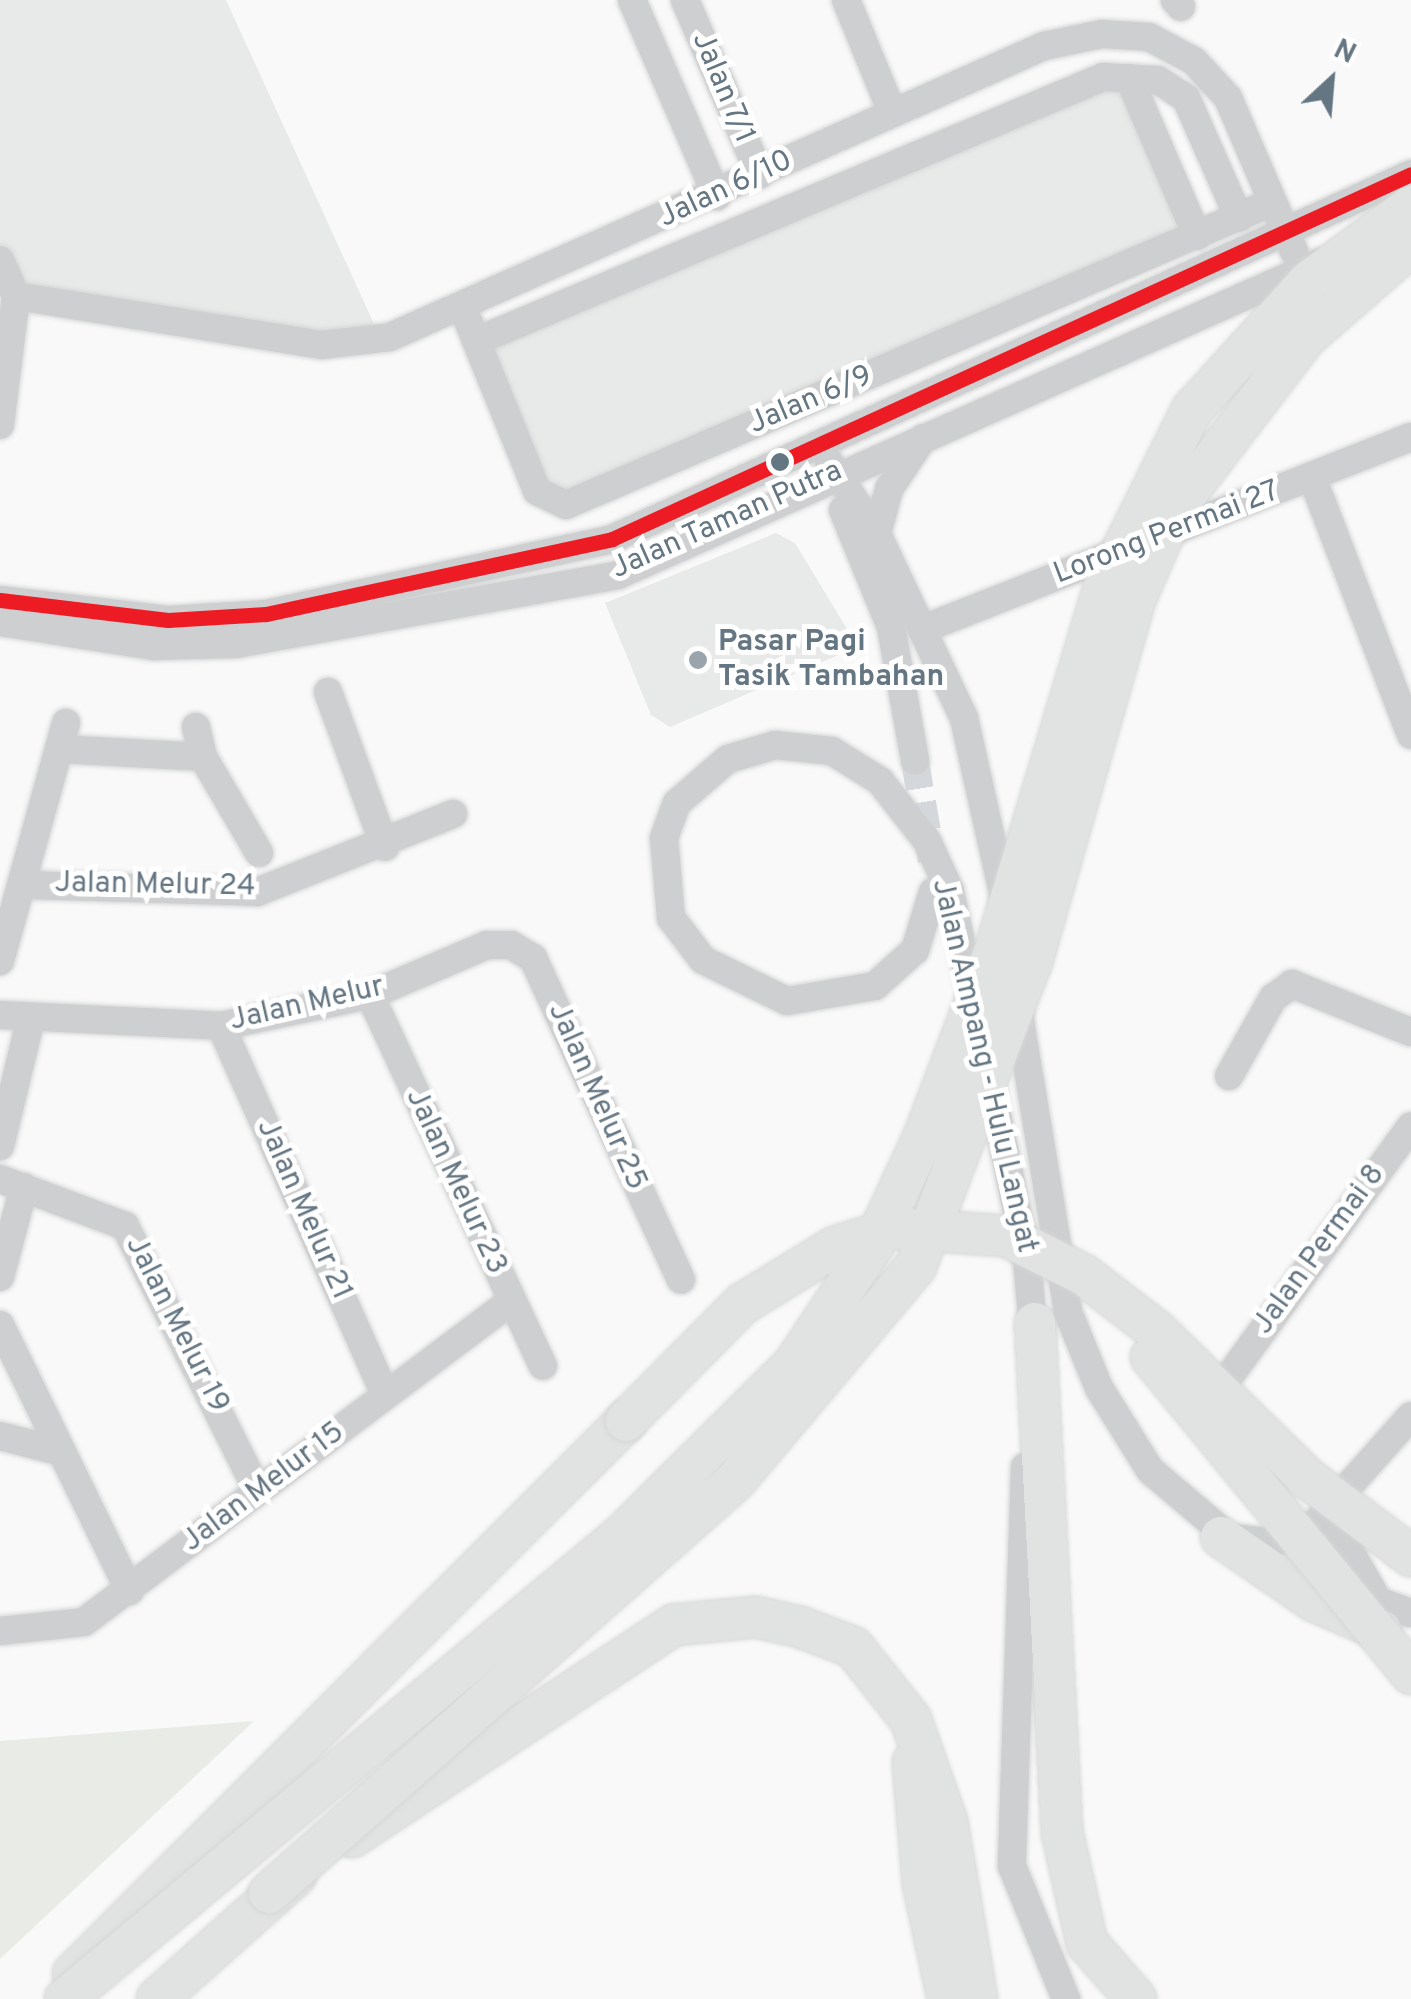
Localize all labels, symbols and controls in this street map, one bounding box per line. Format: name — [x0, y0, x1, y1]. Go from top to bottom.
street label: Jalan 7/1 — [682, 26, 762, 150]
north arrow — [1281, 30, 1381, 130]
text: N — [1327, 32, 1361, 74]
street label: Jalan 6/10 — [654, 143, 798, 237]
street label: Jalan 6/9 — [744, 359, 878, 443]
unlabelled marker — [770, 452, 790, 472]
street label: Jalan Taman Putra — [606, 454, 848, 588]
street label: Lorong Permai 27 — [1049, 474, 1285, 594]
place label: Pasar Pagi Tasik Tambahan — [718, 625, 944, 696]
marker: Pasar Pagi Tasik Tambahan — [687, 649, 709, 671]
street label: Jalan Melur 24 — [54, 866, 256, 906]
street label: Jalan Ampang - Hulu Langat — [922, 875, 1044, 1257]
street label: Jalan Melur — [226, 970, 388, 1040]
street label: Jalan Melur 25 — [539, 998, 653, 1196]
street label: Jalan Melur 23 — [396, 1084, 514, 1280]
street label: Jalan Melur 21 — [247, 1114, 359, 1306]
street label: Jalan Permai 8 — [1246, 1158, 1394, 1342]
street label: Jalan Melur 19 — [116, 1231, 236, 1419]
street label: Jalan Melur 15 — [176, 1415, 352, 1561]

